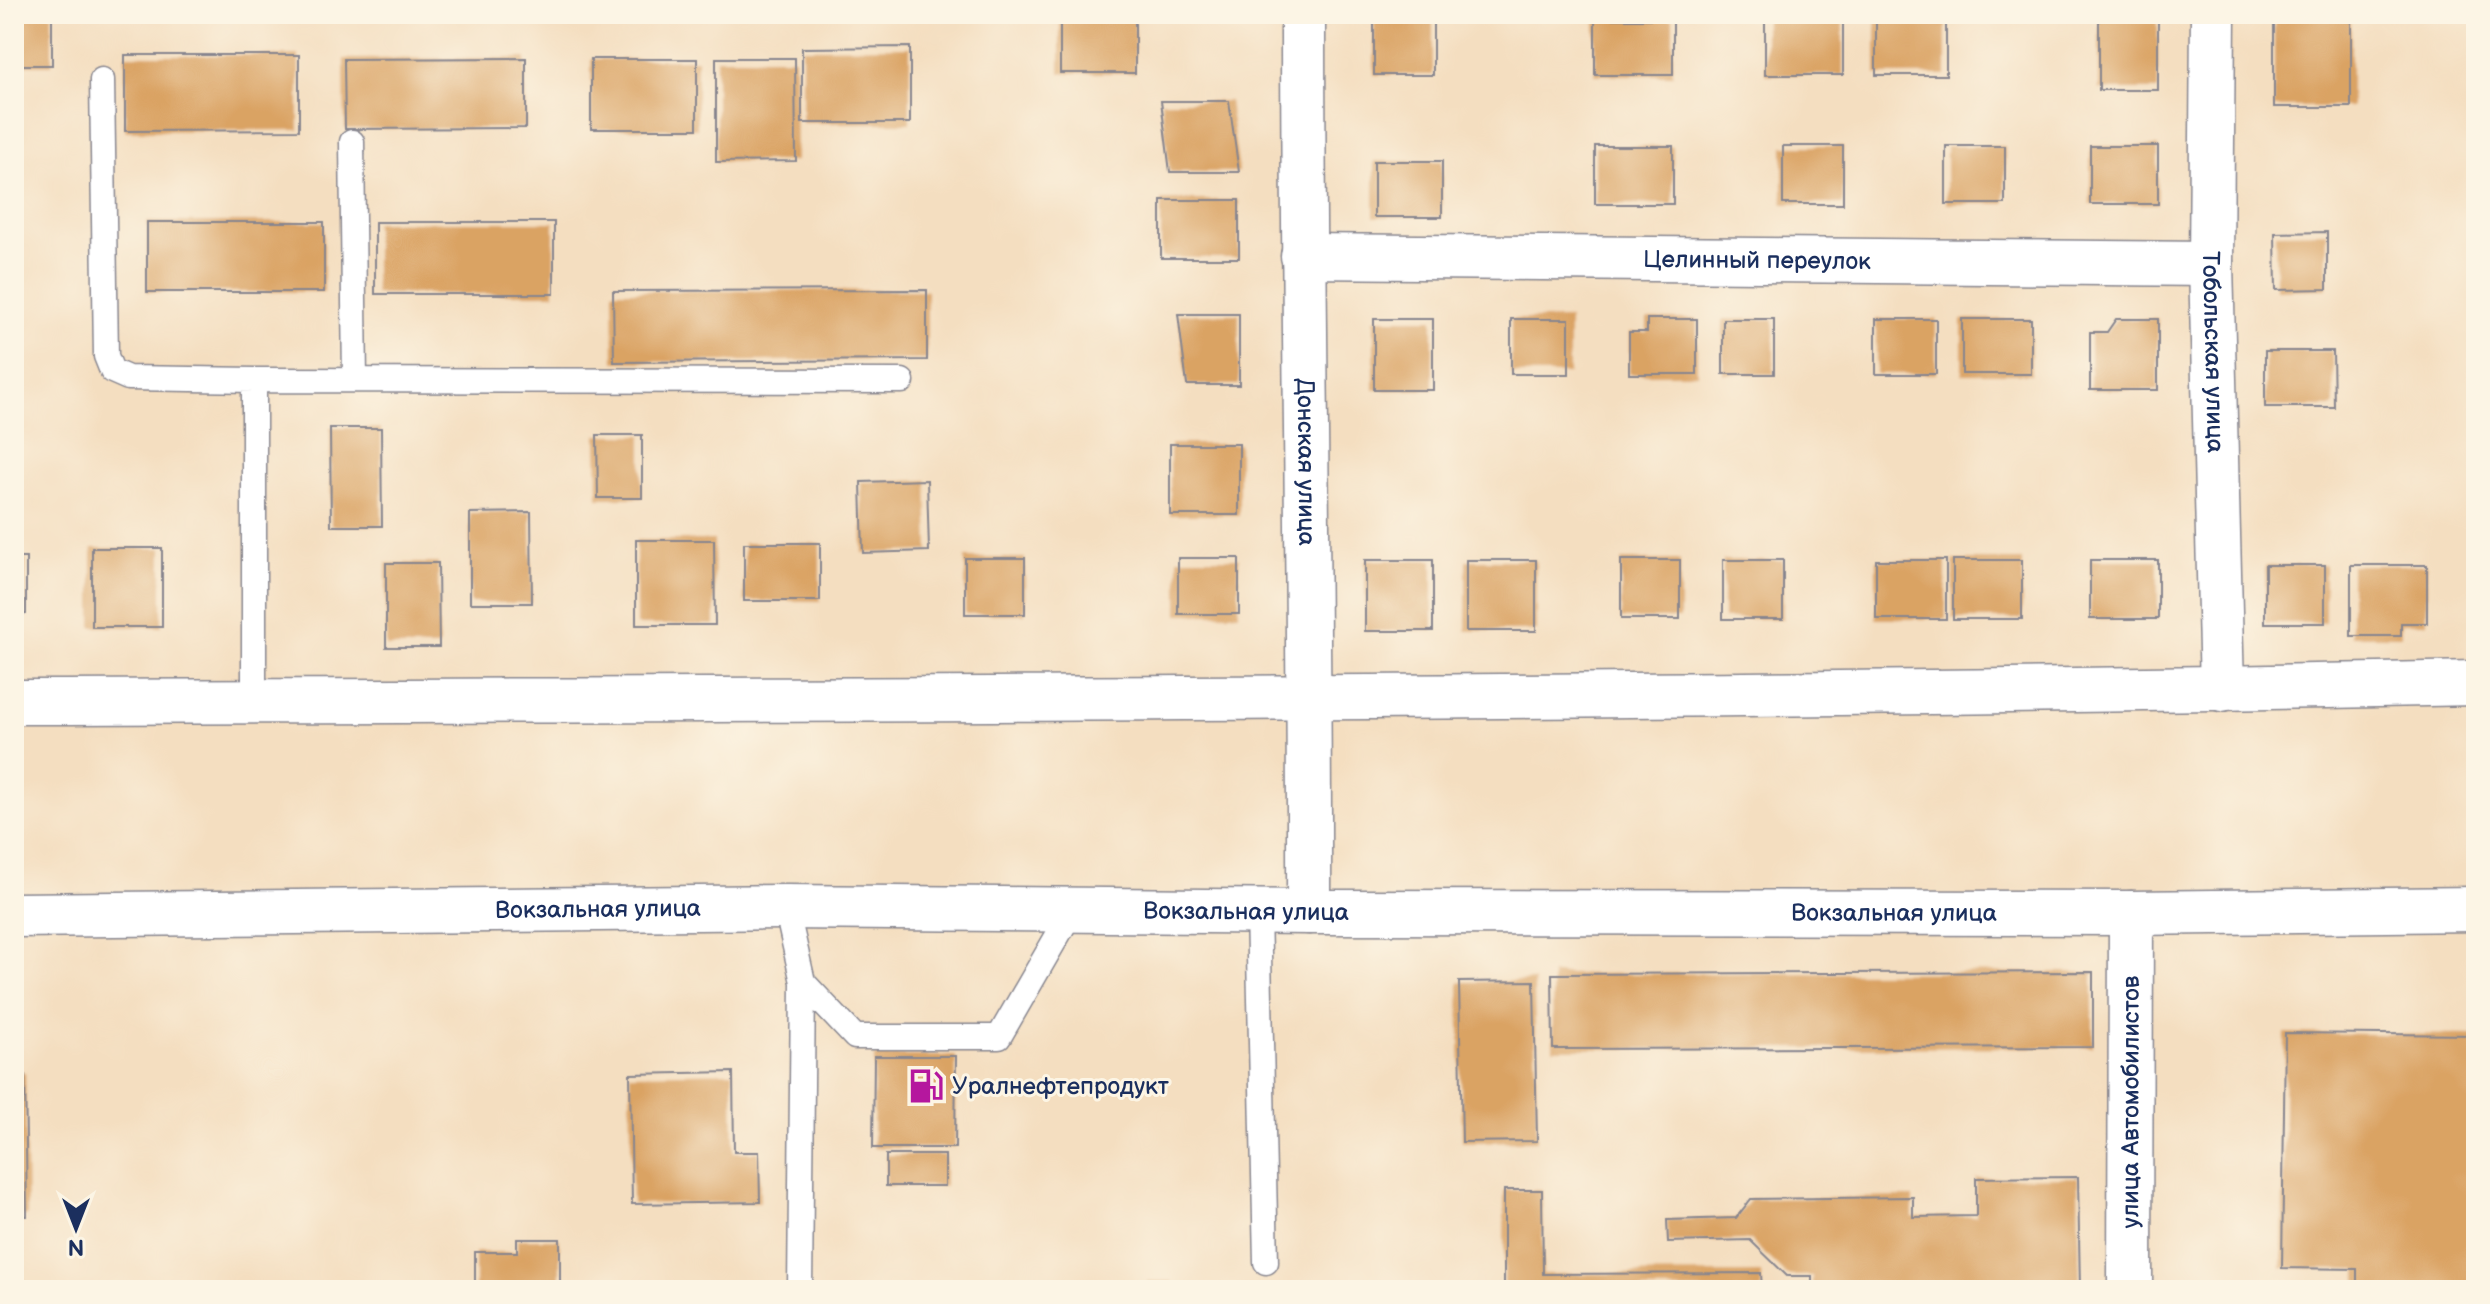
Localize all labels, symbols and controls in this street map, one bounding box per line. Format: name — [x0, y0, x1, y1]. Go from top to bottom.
street label: Целинный переулок — [1643, 244, 1871, 276]
street label: Тобольская улица — [2196, 251, 2230, 453]
street label: Донская улица — [1291, 378, 1322, 546]
street label: Вокзальная улица — [495, 893, 701, 925]
street label: Вокзальная улица — [1143, 896, 1349, 927]
street label: Вокзальная улица — [1791, 898, 1997, 927]
street label: улица Автомобилистов — [2116, 975, 2145, 1228]
fuel station icon: Уралнефтепродукт — [907, 1067, 945, 1105]
place label: Уралнефтепродукт — [952, 1072, 1169, 1101]
north arrow — [36, 1188, 116, 1268]
text: N — [68, 1233, 84, 1260]

